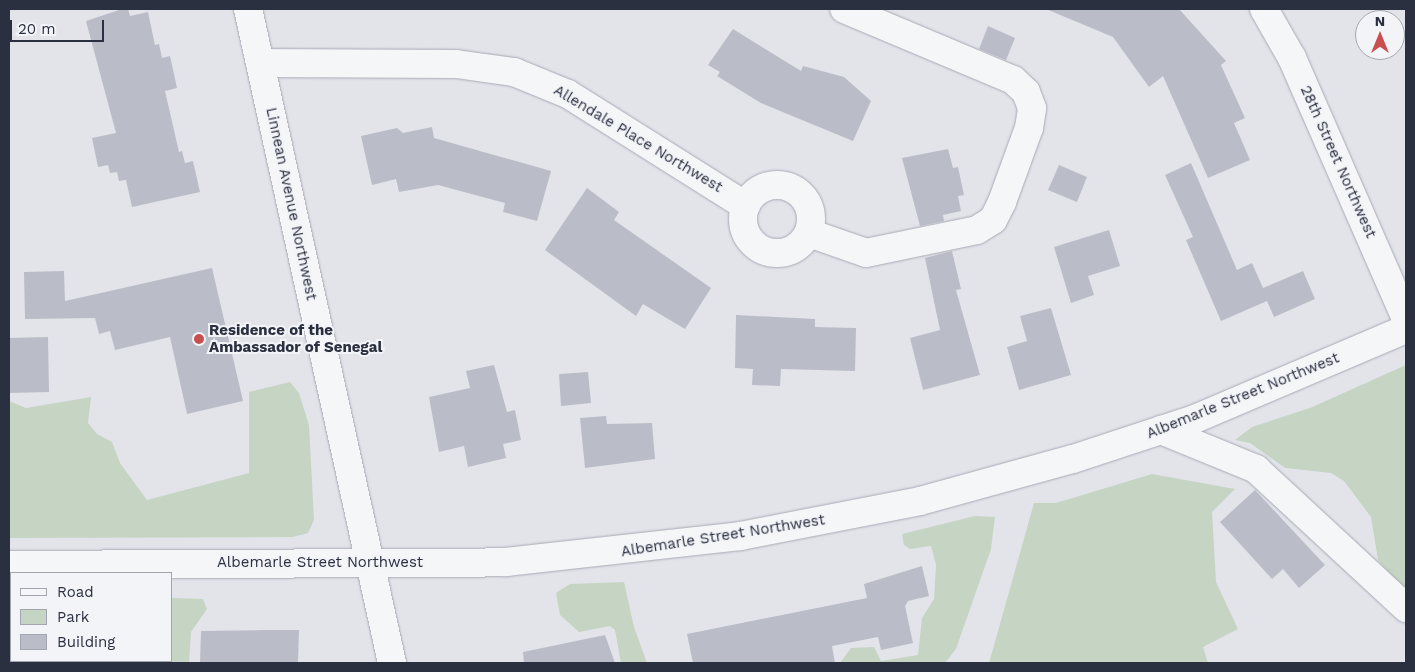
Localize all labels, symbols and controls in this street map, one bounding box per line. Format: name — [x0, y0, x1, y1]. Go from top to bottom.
scale bar — [12, 10, 106, 42]
north arrow — [1355, 10, 1405, 60]
text: N — [1375, 13, 1385, 29]
text: 20 m — [18, 20, 56, 38]
street label: Allendale Place Northwest — [550, 81, 726, 197]
street label: 28th Street Northwest — [1296, 83, 1380, 241]
street label: Linnean Avenue Northwest — [262, 106, 320, 302]
place label: Residence of the Ambassador of Senegal — [209, 321, 383, 356]
marker: Residence of the Ambassador of Senegal — [193, 333, 205, 345]
street label: Albemarle Street Northwest — [1144, 349, 1342, 443]
street label: Albemarle Street Northwest — [620, 511, 826, 561]
street label: Albemarle Street Northwest — [217, 554, 423, 572]
legend — [10, 572, 172, 662]
text: Road — [57, 583, 94, 601]
text: Park — [57, 608, 89, 626]
text: Building — [57, 633, 115, 651]

